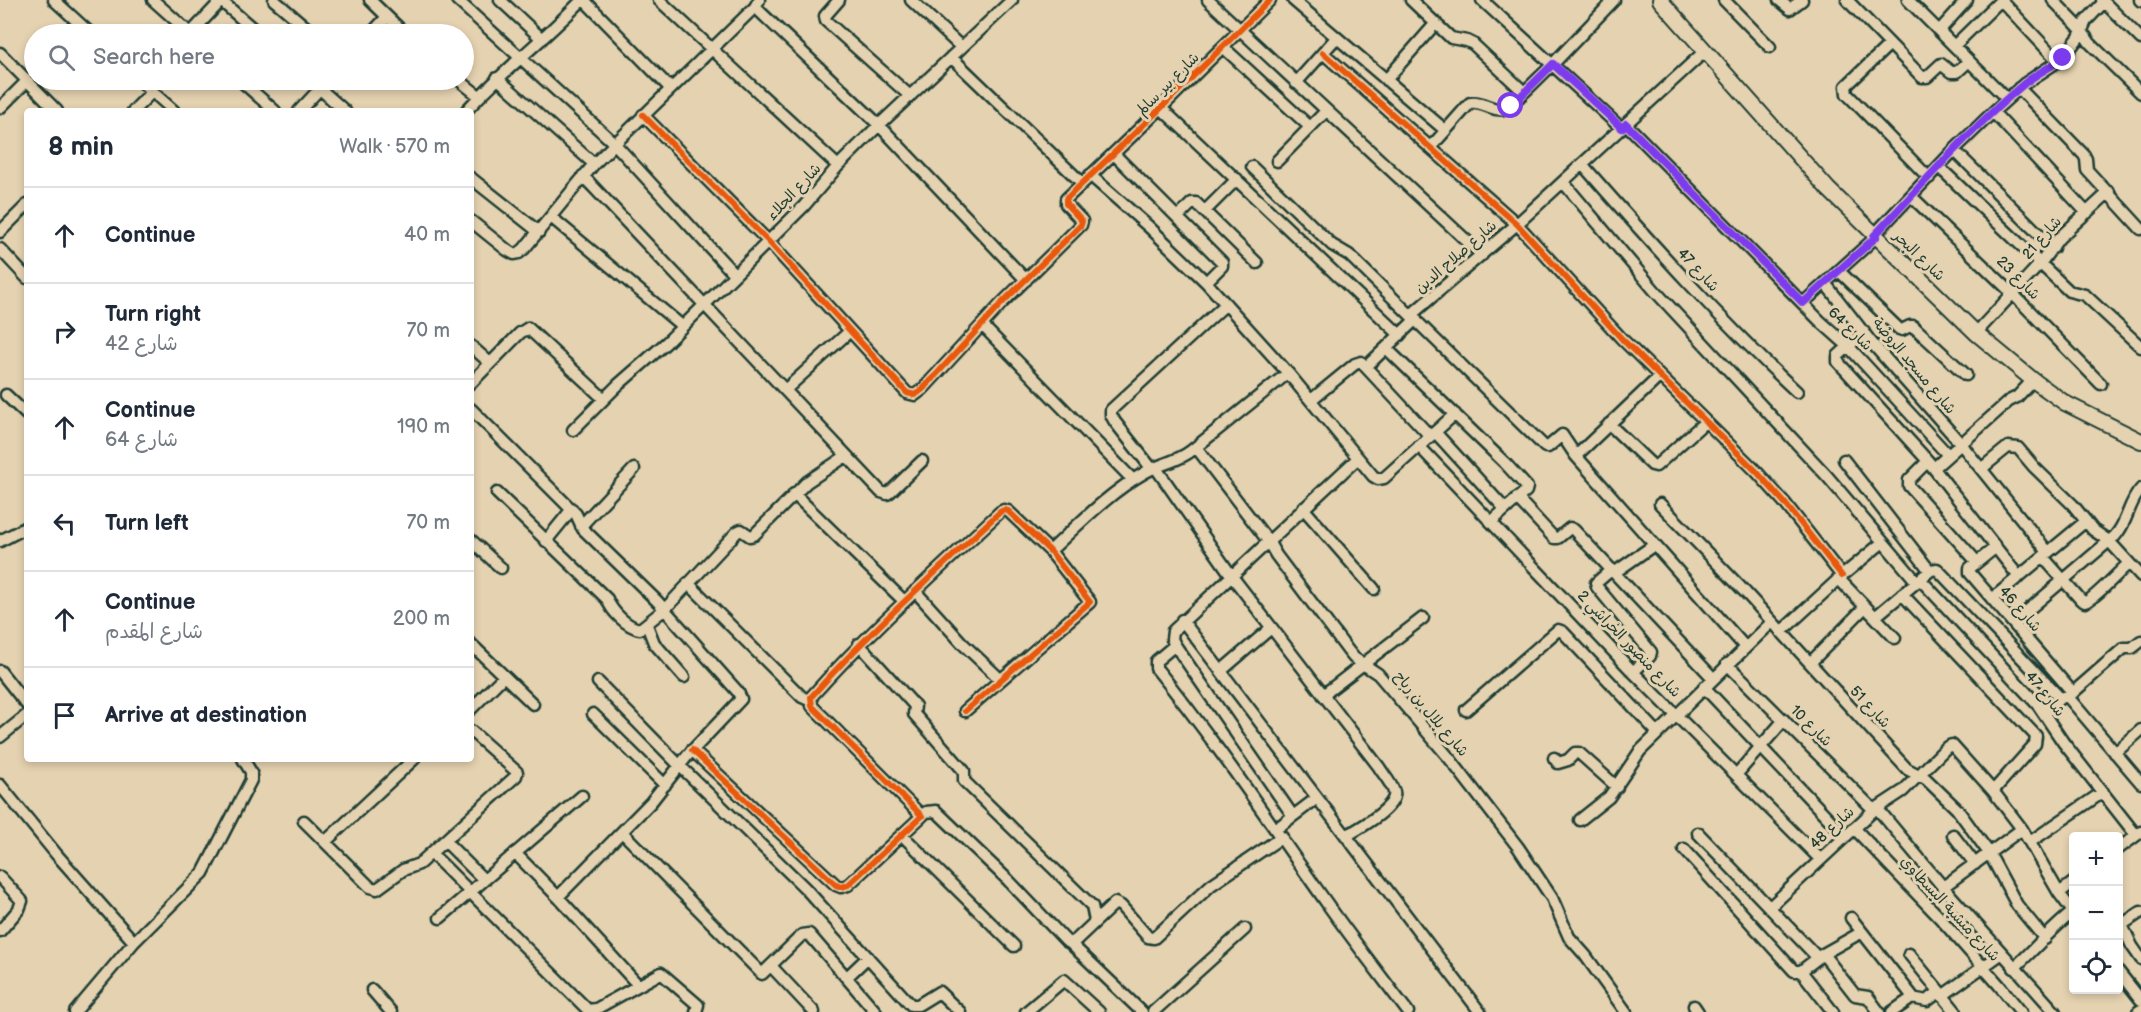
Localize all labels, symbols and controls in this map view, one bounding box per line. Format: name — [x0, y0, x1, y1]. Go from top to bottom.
search box — [24, 24, 474, 90]
icon: search — [45, 41, 78, 74]
text: Search here — [93, 44, 215, 71]
route end — [2049, 44, 2075, 70]
street label: شارع بير سالم — [1132, 48, 1204, 120]
route start — [1497, 92, 1523, 118]
text: 8 min — [48, 132, 114, 163]
text: Walk · 570 m — [339, 135, 450, 159]
street label: شارع الجلاء — [763, 159, 825, 225]
street label: شارع 21 — [2018, 213, 2066, 263]
street label: شارع صلاح الدين — [1411, 216, 1501, 298]
icon: ahead — [48, 219, 81, 252]
text: Continue — [105, 222, 195, 249]
text: 40 m — [404, 223, 450, 247]
street label: شارع البحر — [1888, 226, 1949, 285]
street label: شارع 47 — [1673, 244, 1723, 296]
street label: شارع 23 — [1992, 252, 2044, 304]
text: Turn right — [105, 301, 201, 328]
street label: شارع 64 — [1824, 303, 1876, 355]
street label: شارع مسجد الروضة — [1868, 314, 1960, 418]
icon: right — [48, 315, 81, 348]
text: 70 m — [406, 319, 450, 343]
text: شارع 42 — [105, 332, 178, 356]
text: Continue — [105, 397, 195, 424]
icon: ahead — [48, 411, 81, 444]
text: 190 m — [397, 415, 450, 439]
text: شارع 64 — [105, 428, 178, 452]
icon: left — [48, 507, 81, 540]
text: Turn left — [105, 510, 189, 537]
text: 70 m — [406, 511, 450, 535]
street label: شارع 46 — [1995, 582, 2045, 636]
street label: شارع منصور الخراشي 2 — [1571, 587, 1685, 704]
text: Continue — [105, 589, 195, 616]
icon: ahead — [48, 603, 81, 636]
text: 200 m — [393, 607, 450, 631]
text: شارع المقدم — [105, 620, 203, 644]
street label: شارع بلال بن رباح — [1390, 667, 1472, 761]
street label: شارع 47 — [2021, 667, 2069, 721]
street label: شارع 51 — [1846, 682, 1894, 732]
icon: arrive — [48, 699, 81, 732]
street label: شارع 10 — [1786, 701, 1836, 751]
text: Arrive at destination — [105, 702, 307, 729]
street label: شارع 48 — [1806, 802, 1858, 854]
map controls — [2069, 832, 2123, 994]
button: + — [2069, 832, 2123, 886]
street label: شارع منشية البسطاوي — [1895, 852, 2004, 966]
button: − — [2069, 886, 2123, 940]
button: locate — [2069, 940, 2123, 994]

